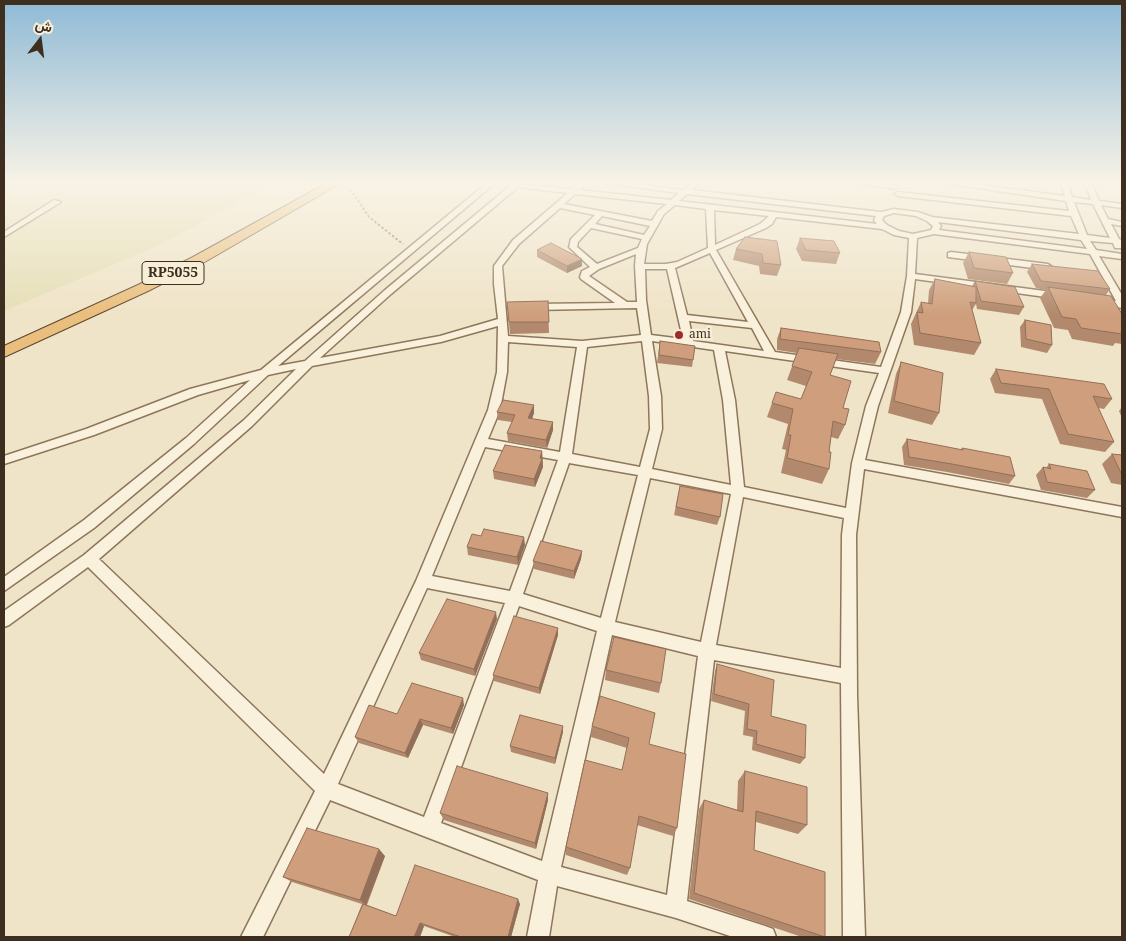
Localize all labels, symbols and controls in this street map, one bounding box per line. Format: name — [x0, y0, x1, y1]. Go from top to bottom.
text: ش — [33, 14, 55, 36]
north arrow — [15, 15, 65, 65]
road number: RP5055 — [142, 262, 204, 284]
place label: ami — [689, 328, 711, 342]
marker: ami — [673, 329, 685, 341]

